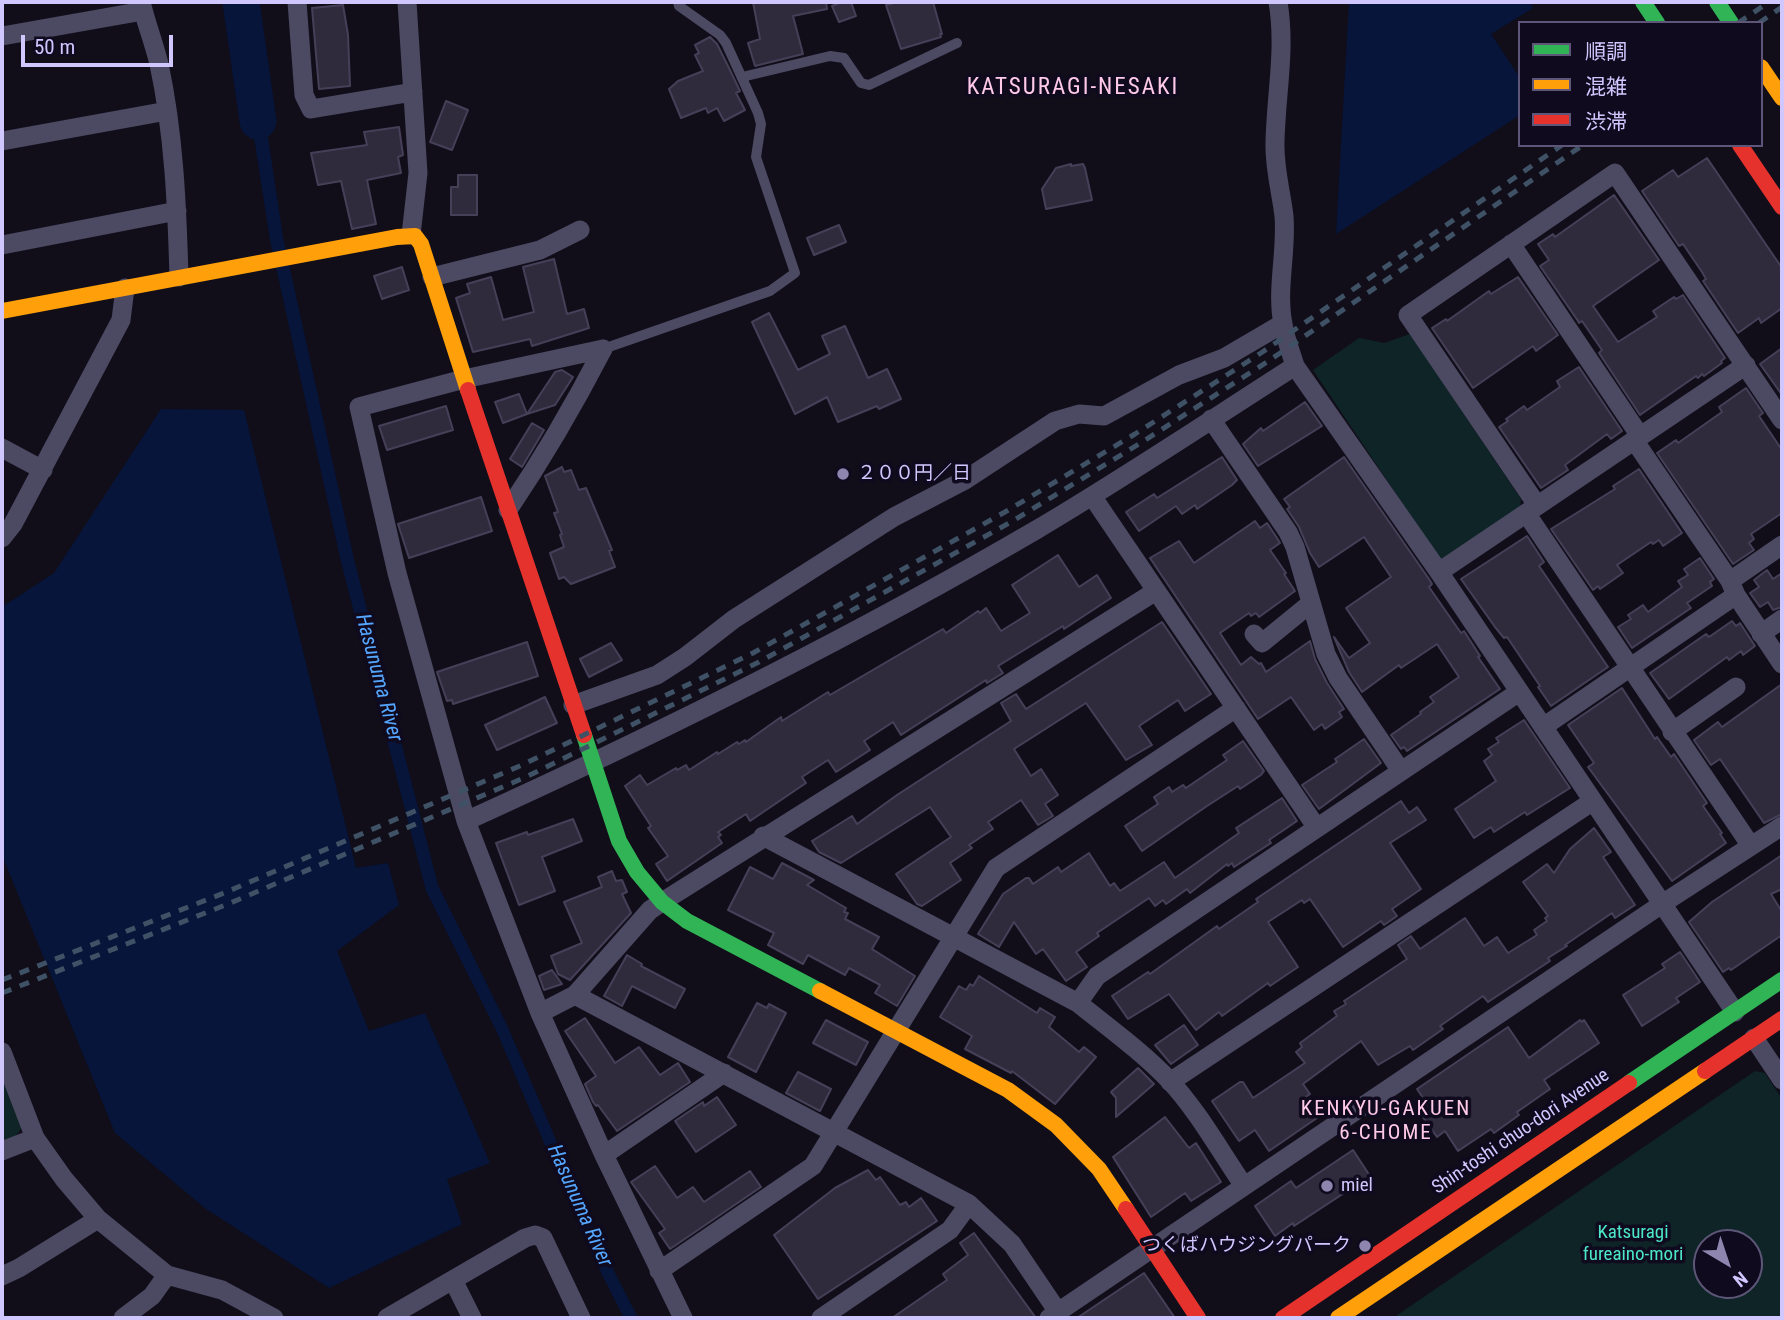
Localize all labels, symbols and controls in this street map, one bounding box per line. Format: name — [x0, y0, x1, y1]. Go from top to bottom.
scale bar — [24, 21, 177, 65]
legend — [1518, 21, 1763, 147]
text: 50 m — [34, 35, 75, 59]
text: 順調 — [1585, 40, 1627, 64]
district label: KATSURAGI-NESAKI — [969, 74, 1177, 102]
text: 混雑 — [1585, 75, 1627, 99]
text: 渋滞 — [1585, 110, 1627, 134]
place label: ２００円／日 — [857, 463, 971, 485]
marker: ２００円／日 — [835, 466, 851, 482]
water label: Hasunuma River — [349, 612, 407, 744]
street label: Shin-toshi chuo-dori Avenue — [1428, 1064, 1614, 1200]
district label: KENKYU-GAKUEN 6-CHOME — [1302, 1097, 1470, 1147]
water label: Hasunuma River — [541, 1141, 617, 1271]
place label: miel — [1341, 1175, 1373, 1197]
marker: miel — [1319, 1178, 1335, 1194]
park label: Katsuragi fureaino-mori — [1583, 1222, 1683, 1266]
north arrow — [1693, 1229, 1763, 1299]
place label: つくばハウジングパーク — [1142, 1235, 1351, 1257]
marker: つくばハウジングパーク — [1357, 1238, 1373, 1254]
text: N — [1729, 1267, 1752, 1292]

